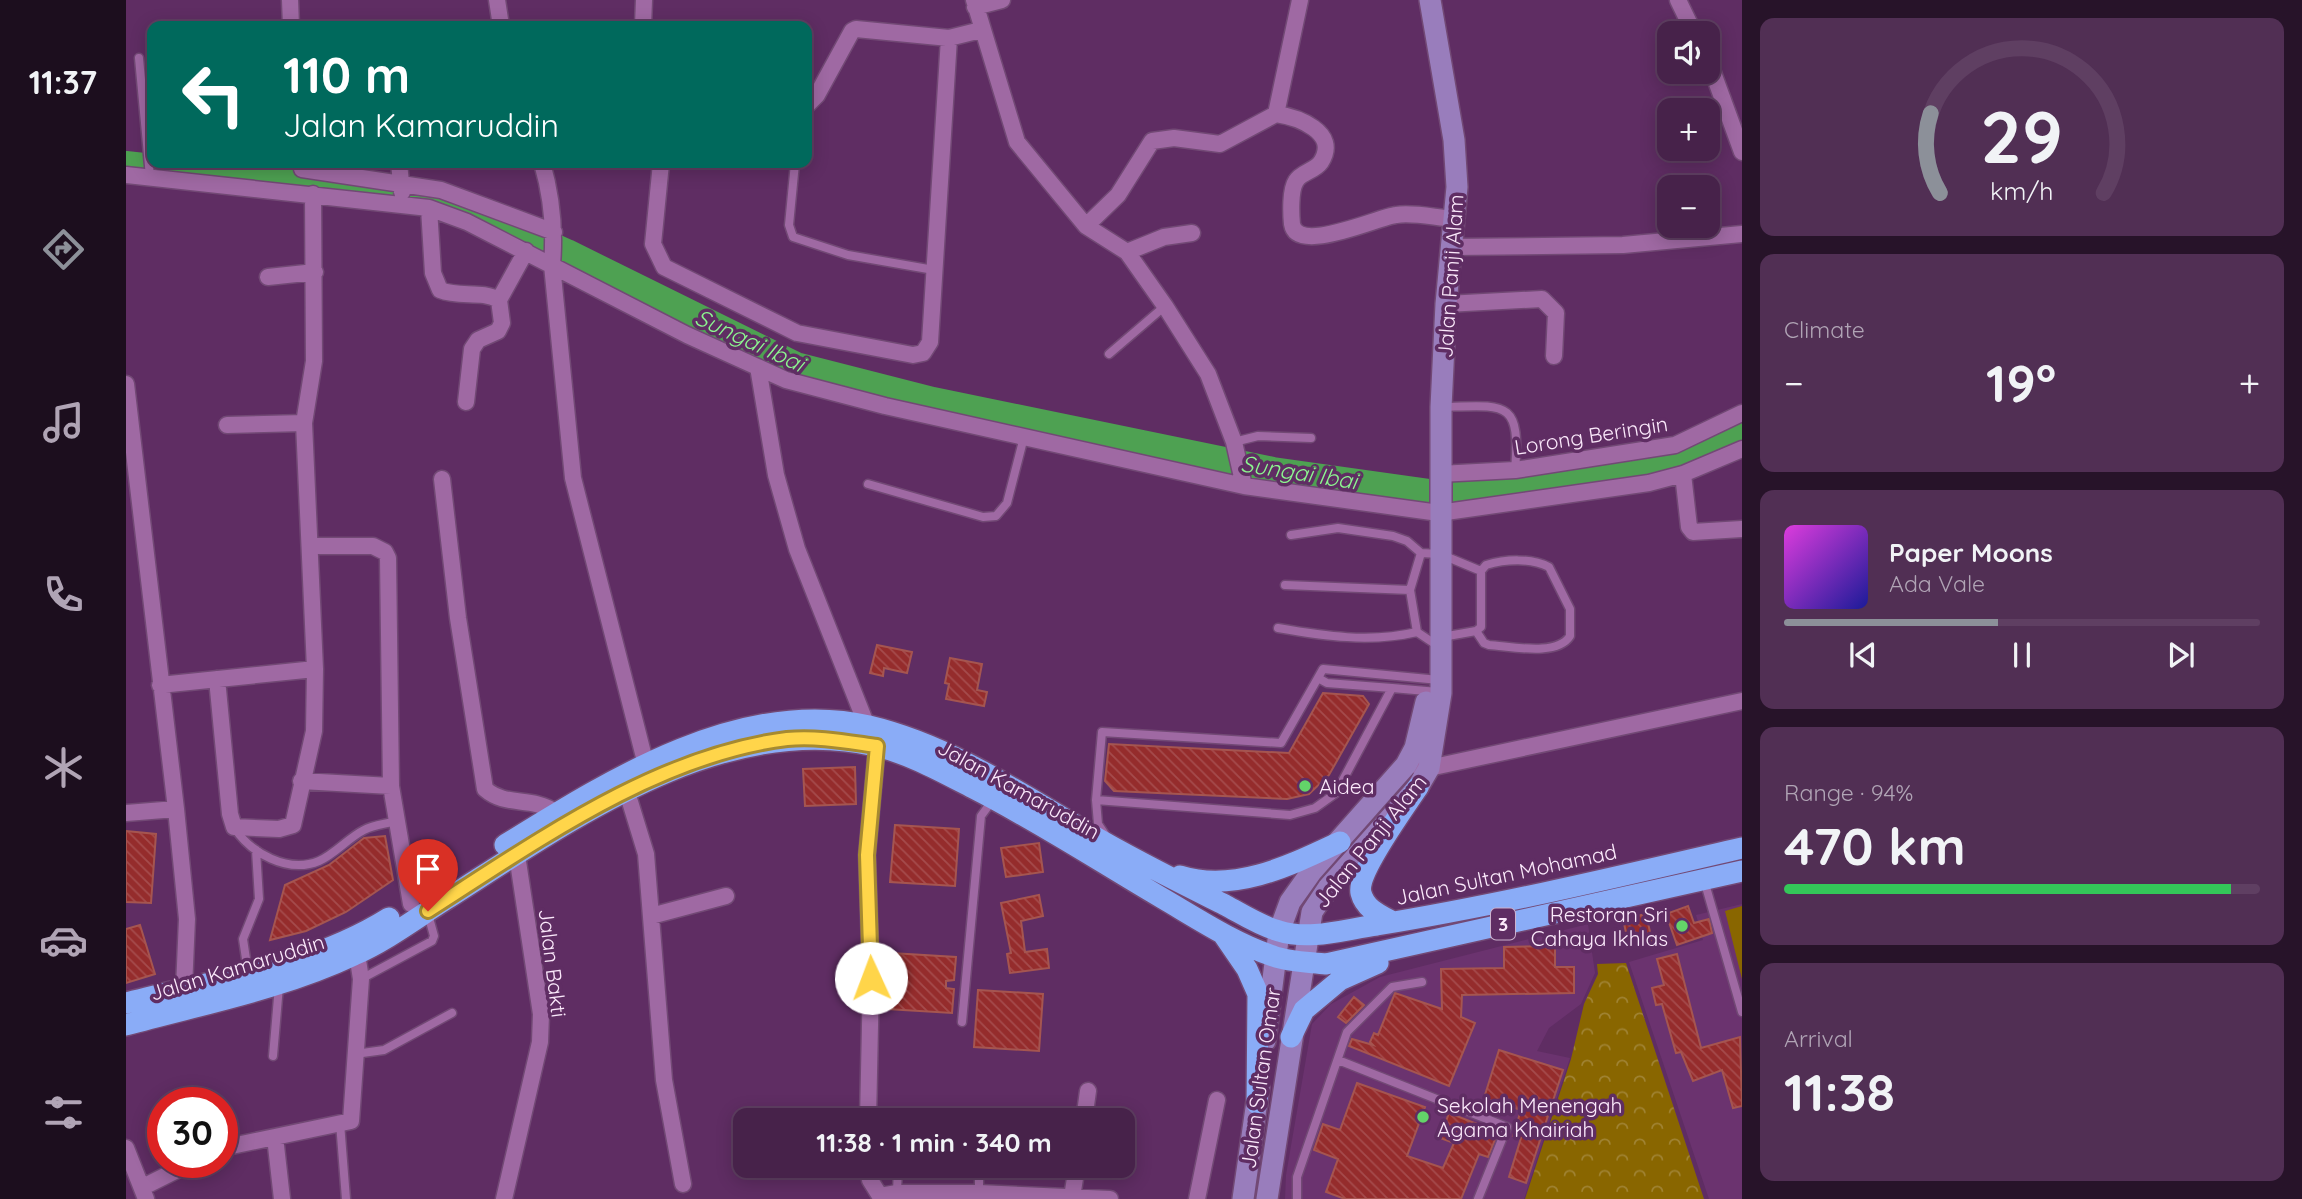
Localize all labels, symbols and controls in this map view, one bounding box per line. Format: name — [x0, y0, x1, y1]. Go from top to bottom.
map controls — [1657, 21, 1720, 238]
button: sound — [1657, 21, 1720, 84]
text: 110 m — [283, 44, 410, 105]
icon: left — [168, 49, 259, 140]
text: 11:37 — [29, 62, 97, 102]
text: 29 — [1981, 90, 2063, 181]
button: + — [1657, 98, 1720, 161]
text: Jalan Kamaruddin — [283, 105, 559, 145]
button: − — [1657, 175, 1720, 238]
text: km/h — [1990, 175, 2054, 206]
street label: Jalan Panji Alam — [1431, 193, 1469, 359]
icon: directions — [39, 225, 88, 274]
water label: Sungai Ibai — [691, 302, 812, 379]
text: Climate — [1784, 315, 1865, 344]
text: 19° — [1986, 350, 2056, 415]
text: − — [1784, 359, 1804, 407]
text: + — [2239, 359, 2260, 407]
icon: music — [39, 398, 88, 447]
street label: Lorong Beringin — [1512, 410, 1670, 460]
water label: Sungai Ibai — [1239, 449, 1362, 496]
text: Paper Moons — [1889, 536, 2053, 569]
text: Ada Vale — [1889, 569, 1985, 598]
icon: phone — [39, 570, 88, 619]
icon: previous — [1844, 636, 1882, 674]
icon: pause — [2003, 636, 2041, 674]
icon: next — [2162, 636, 2200, 674]
street label: Jalan Kamaruddin — [934, 734, 1104, 844]
icon: climate — [39, 743, 88, 792]
street label: Jalan Panji Alam — [1308, 769, 1432, 913]
place label: Aidea — [1319, 773, 1374, 799]
marker: Aidea — [1297, 778, 1313, 794]
text: Range · 94% — [1784, 778, 1913, 807]
text: 470 km — [1784, 813, 1966, 878]
street label: Jalan Sultan Mohamad — [1393, 838, 1619, 910]
pin — [398, 839, 458, 911]
icon: arrive — [409, 850, 447, 888]
place label: Restoran Sri Cahaya Ikhlas — [1531, 901, 1668, 951]
street label: Jalan Bakti — [533, 907, 573, 1019]
road number: 3 — [1491, 908, 1515, 940]
icon: car — [39, 916, 88, 965]
marker: Restoran Sri Cahaya Ikhlas — [1674, 918, 1690, 934]
street label: Jalan Kamaruddin — [147, 928, 327, 1006]
position arrow — [834, 941, 908, 1015]
street label: Jalan Sultan Omar — [1234, 986, 1286, 1170]
text: Arrival — [1784, 1024, 1853, 1053]
text: 11:38 — [1784, 1059, 1895, 1124]
speed limit sign: 30 — [147, 1087, 238, 1178]
icon: filters — [39, 1088, 88, 1137]
place label: Sekolah Menengah Agama Khairiah — [1437, 1092, 1622, 1142]
marker: Sekolah Menengah Agama Khairiah — [1415, 1109, 1431, 1125]
text: 11:38 · 1 min · 340 m — [816, 1126, 1052, 1159]

